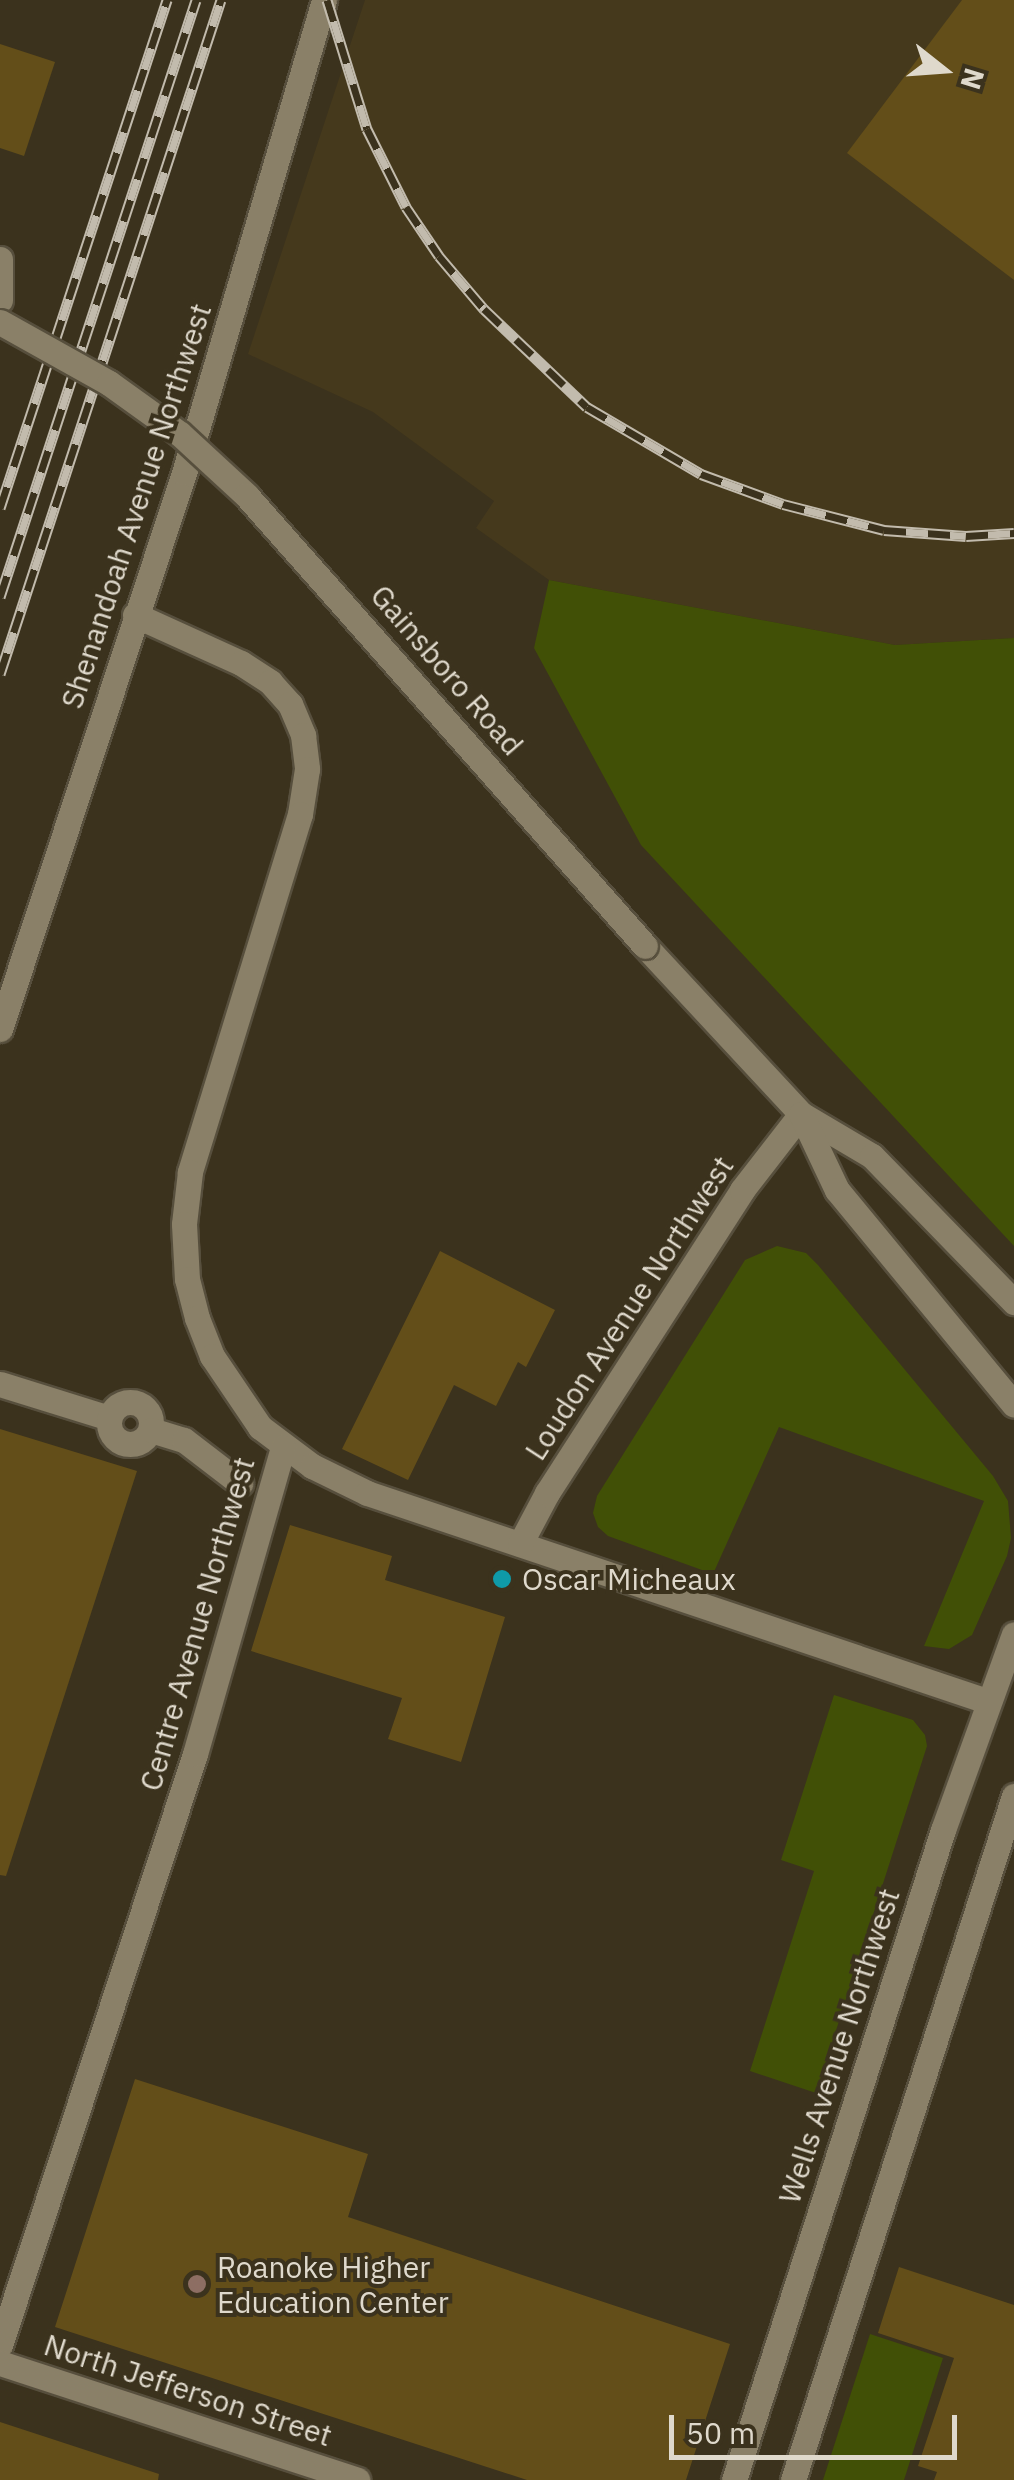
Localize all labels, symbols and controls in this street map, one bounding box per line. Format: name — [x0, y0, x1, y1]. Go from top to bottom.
north arrow — [894, 20, 994, 120]
text: N — [953, 64, 994, 94]
street label: Shenandoah Avenue Northwest — [53, 299, 219, 713]
street label: Gainsboro Road — [363, 577, 531, 763]
street label: Loudon Avenue Northwest — [517, 1149, 741, 1467]
street label: Centre Avenue Northwest — [132, 1453, 262, 1795]
place label: Oscar Micheaux — [522, 1561, 736, 1597]
marker: Oscar Micheaux — [491, 1568, 513, 1590]
street label: Wells Avenue Northwest — [771, 1884, 907, 2208]
place label: Roanoke Higher Education Center — [217, 2249, 449, 2320]
marker: Roanoke Higher Education Center — [186, 2273, 208, 2295]
street label: North Jefferson Street — [40, 2327, 336, 2453]
scale bar — [674, 2395, 962, 2457]
text: 50 m — [686, 2413, 755, 2452]

